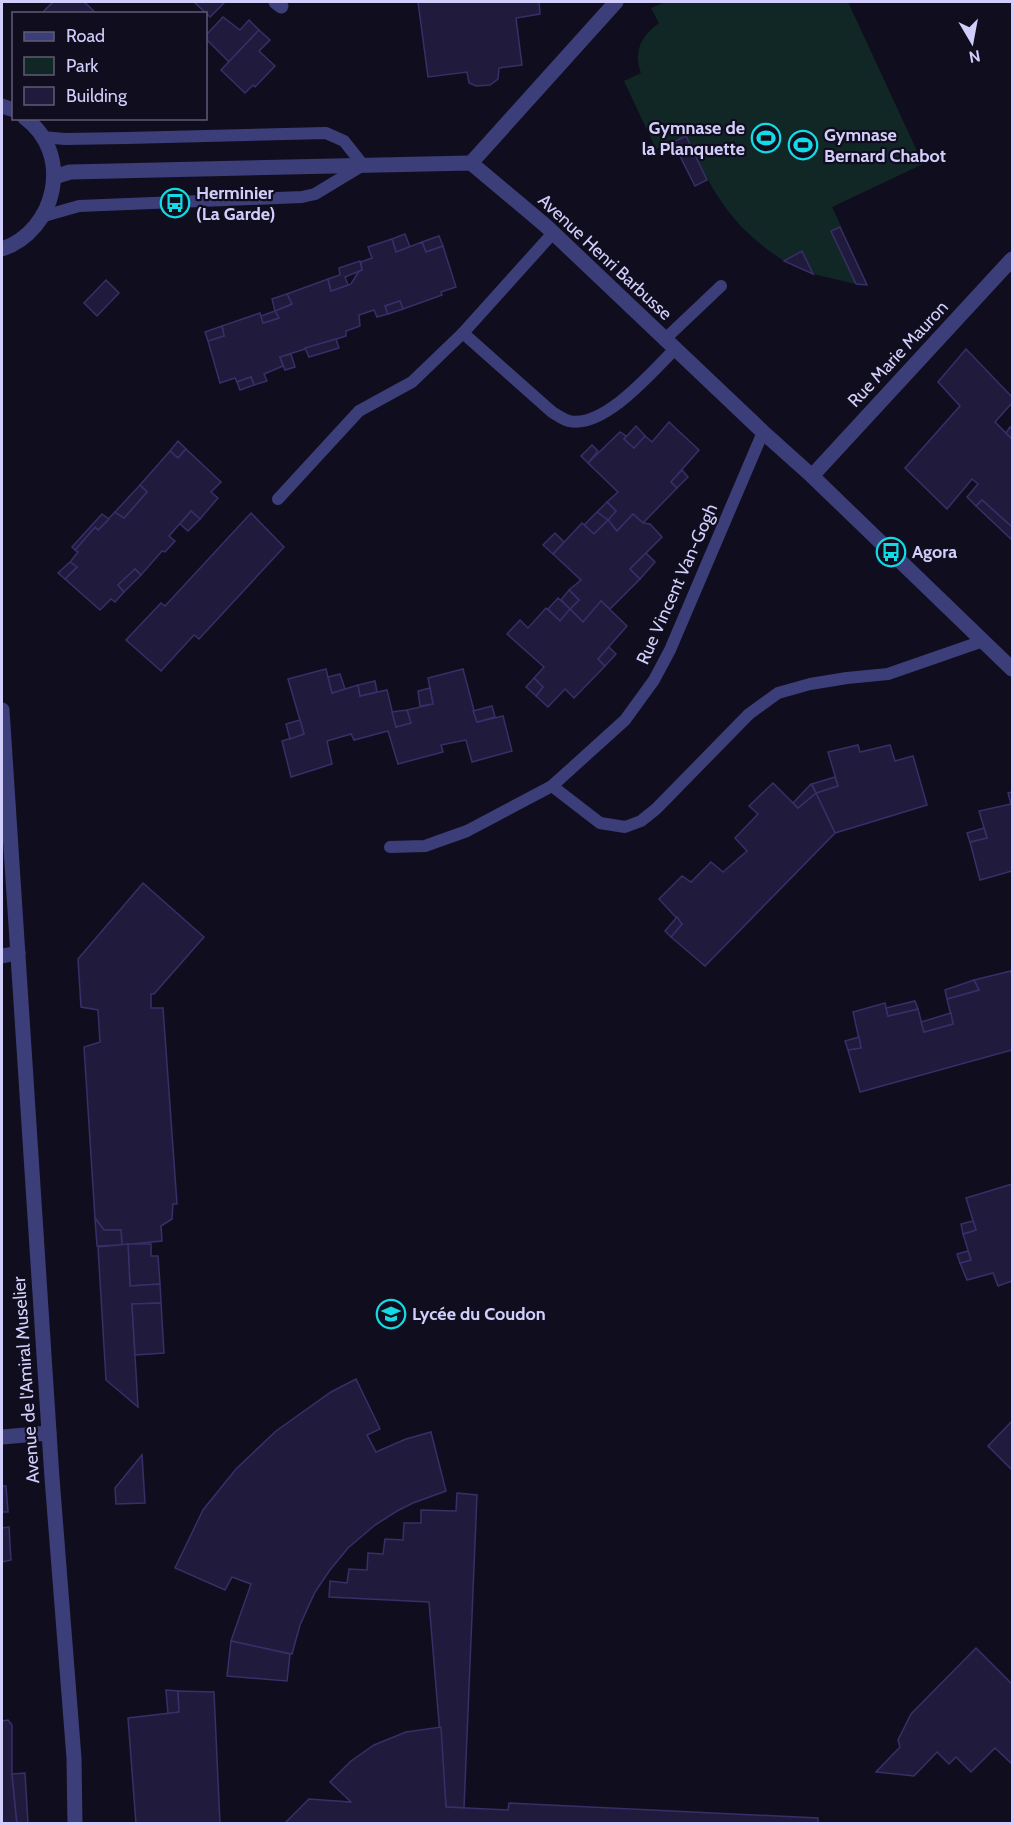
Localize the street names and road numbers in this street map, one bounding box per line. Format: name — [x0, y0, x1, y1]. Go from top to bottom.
street label: Avenue Henri Barbusse — [533, 189, 677, 325]
street label: Rue Marie Mauron — [843, 296, 953, 412]
street label: Rue Vincent Van-Gogh — [632, 500, 722, 668]
street label: Avenue de l'Amiral Muselier — [8, 1275, 44, 1484]

